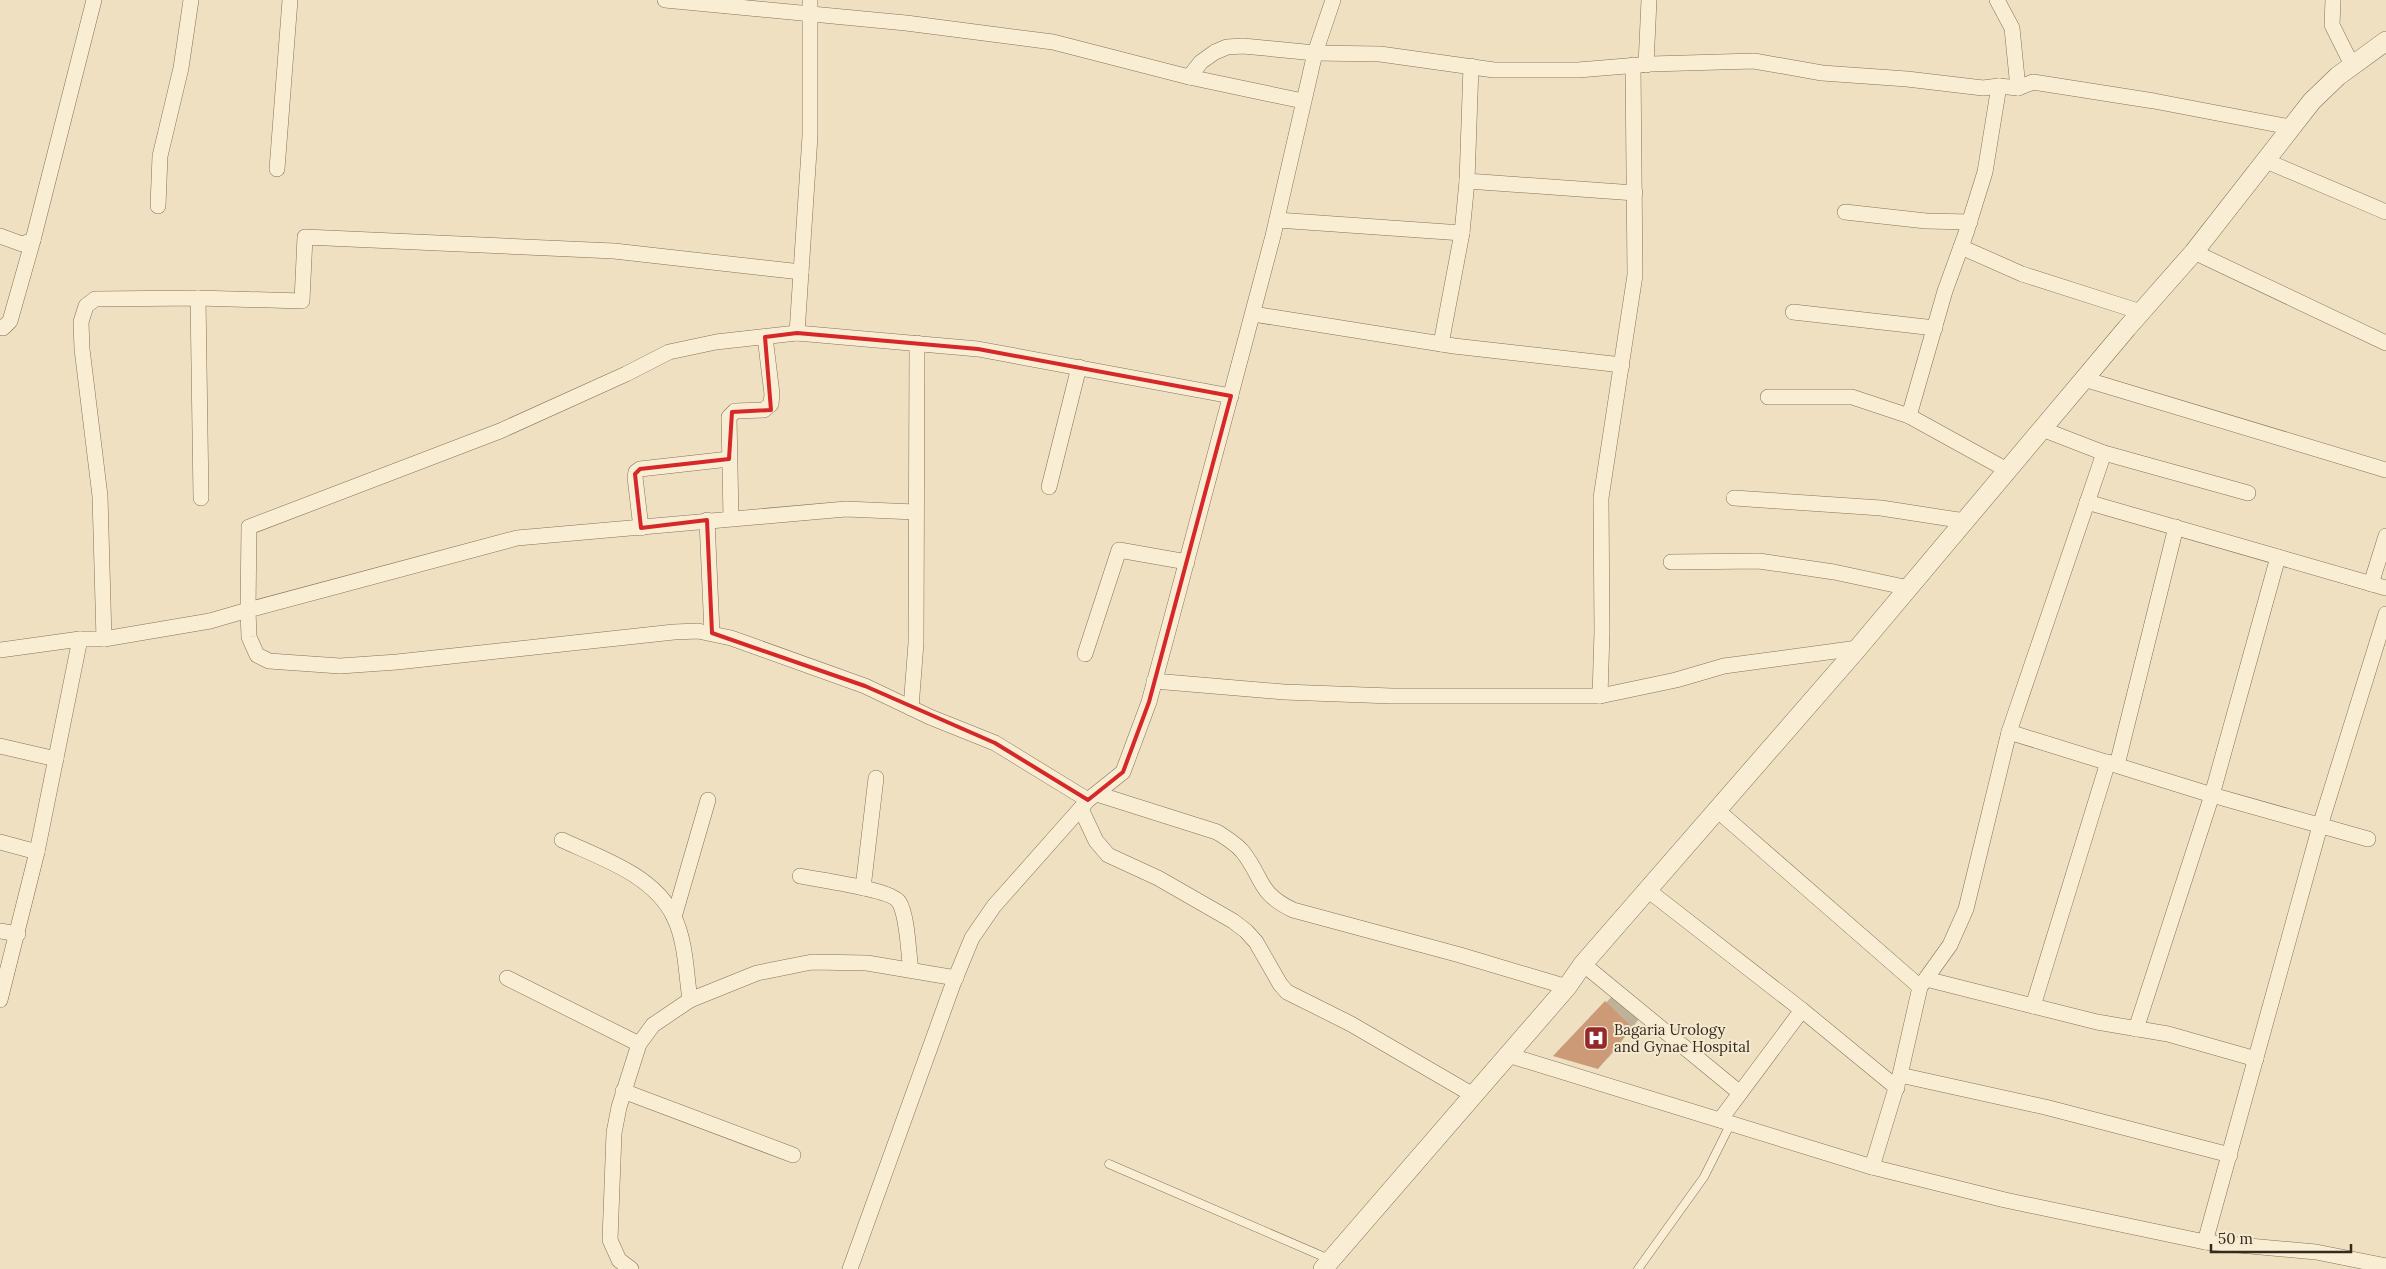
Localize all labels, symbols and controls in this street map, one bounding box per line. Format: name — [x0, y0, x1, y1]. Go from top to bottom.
place label: Bagaria Urology and Gynae Hospital — [1614, 1020, 1750, 1056]
hospital icon: Bagaria Urology and Gynae Hospital — [1583, 1025, 1609, 1051]
scale bar — [2211, 1222, 2351, 1254]
text: 50 m — [2218, 1229, 2253, 1248]

